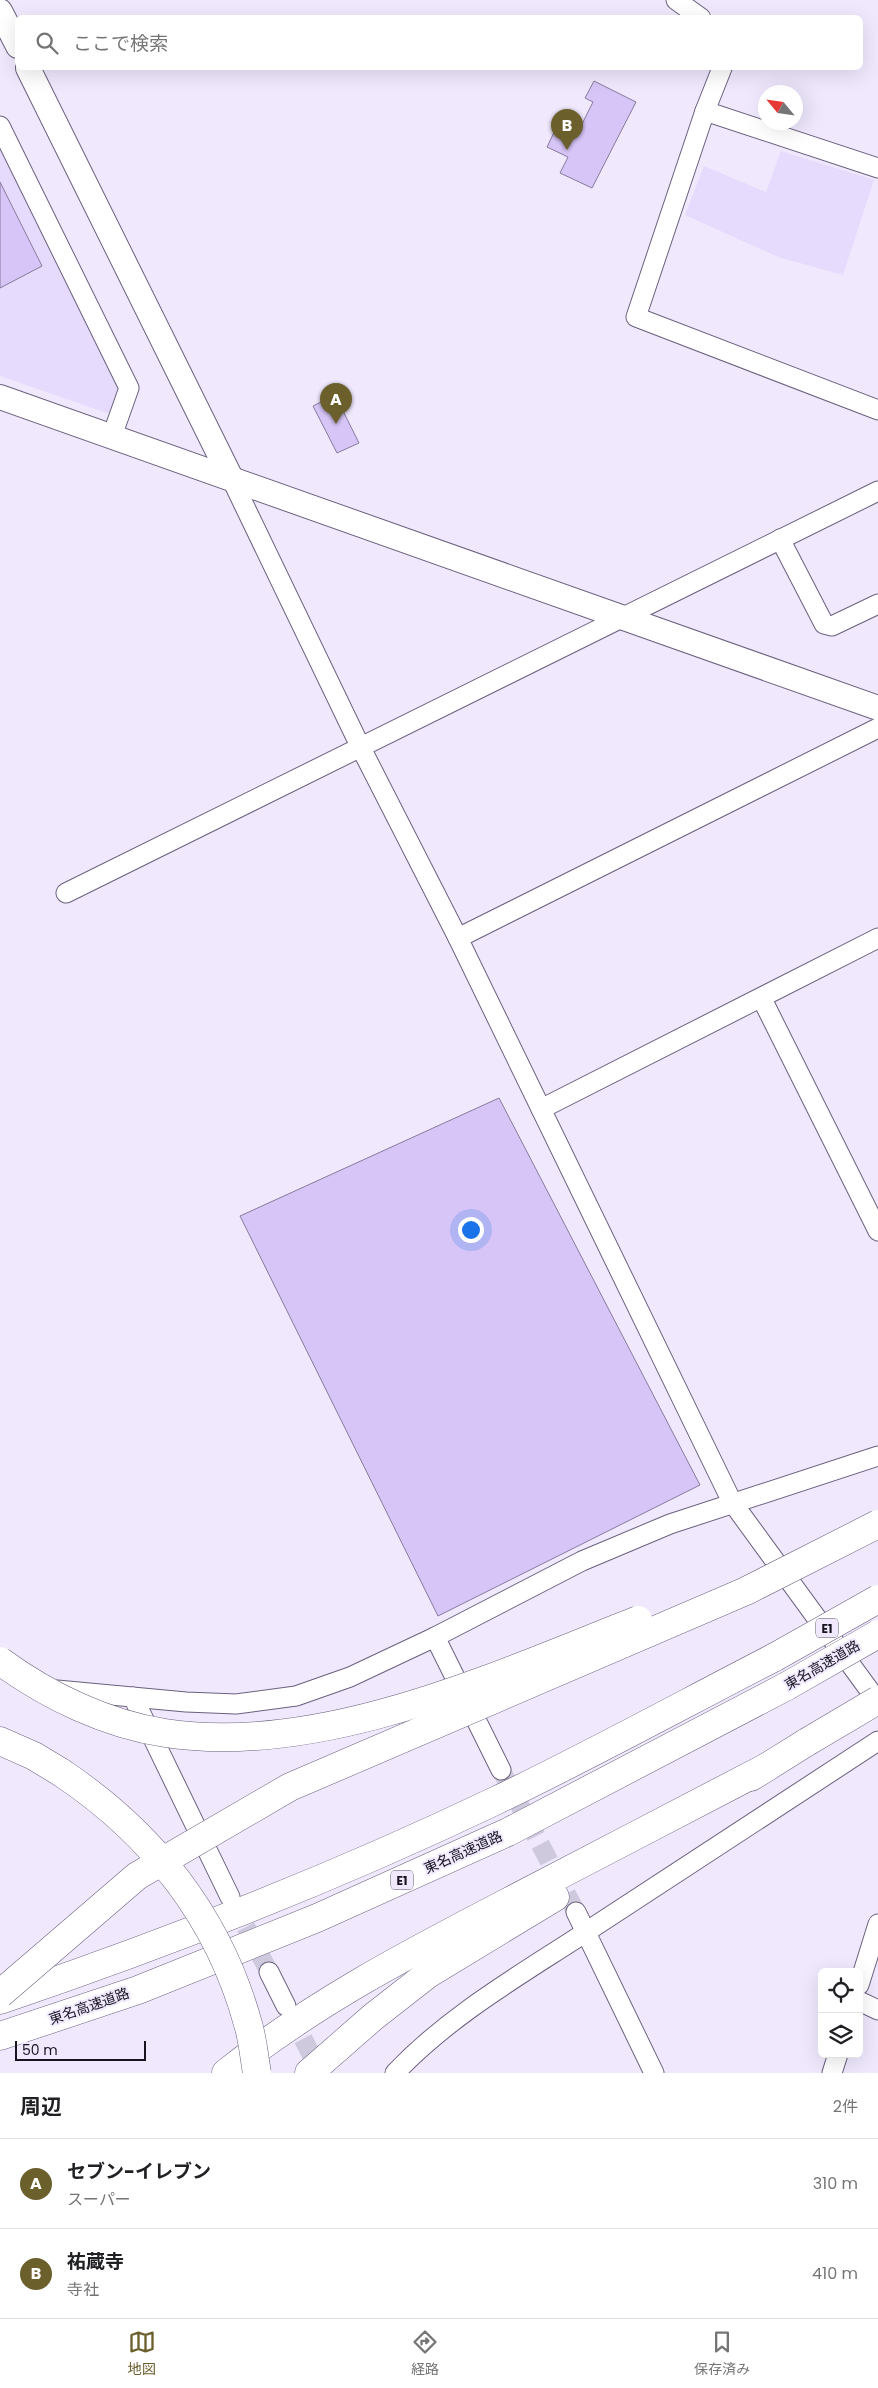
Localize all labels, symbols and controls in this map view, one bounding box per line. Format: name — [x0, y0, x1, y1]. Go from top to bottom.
search box — [15, 15, 863, 70]
icon: search — [33, 29, 61, 57]
text: ここで検索 — [73, 30, 168, 57]
north arrow — [758, 85, 803, 130]
pin: B — [551, 109, 583, 150]
pin: A — [320, 383, 352, 424]
your location — [458, 1217, 484, 1243]
road number: E1 — [816, 1619, 838, 1638]
street label: 東名高速道路 — [781, 1635, 863, 1695]
street label: 東名高速道路 — [421, 1826, 505, 1878]
road number: E1 — [391, 1870, 413, 1890]
map controls — [818, 1968, 863, 2058]
button: locate — [818, 1968, 863, 2013]
street label: 東名高速道路 — [46, 1983, 132, 2029]
button: layers — [818, 2013, 863, 2058]
scale bar — [15, 2038, 146, 2061]
text: 50 m — [22, 2040, 58, 2060]
text: 周辺 — [20, 2092, 62, 2121]
text: 2件 — [833, 2095, 858, 2118]
text: セブン-イレブン — [67, 2158, 211, 2185]
text: A — [30, 2172, 42, 2195]
text: 310 m — [813, 2172, 858, 2195]
text: スーパー — [67, 2188, 131, 2211]
text: 祐蔵寺 — [67, 2248, 124, 2275]
text: B — [31, 2262, 41, 2285]
text: 410 m — [812, 2262, 858, 2285]
text: 寺社 — [67, 2278, 99, 2301]
tab: 地図 — [128, 2328, 156, 2380]
tab: 経路 — [411, 2328, 439, 2380]
tab: 保存済み — [694, 2328, 750, 2380]

